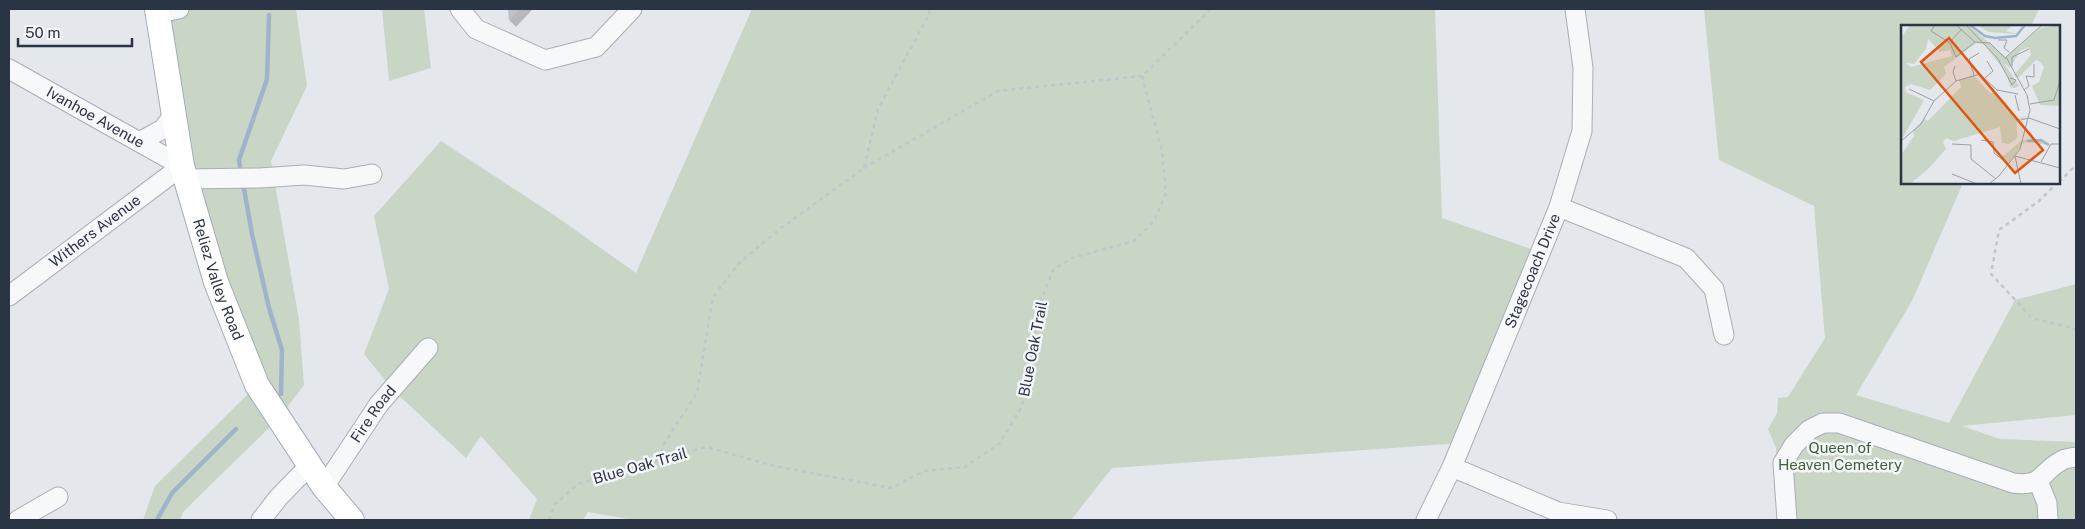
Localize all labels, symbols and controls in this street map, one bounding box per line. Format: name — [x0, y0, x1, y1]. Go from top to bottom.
scale bar — [18, 15, 131, 47]
text: 50 m — [25, 24, 60, 41]
inset map — [1901, 25, 2060, 184]
street label: Ivanhoe Avenue — [44, 83, 147, 151]
street label: Withers Avenue — [46, 191, 144, 270]
street label: Stagecoach Drive — [1501, 211, 1563, 331]
street label: Reliez Valley Road — [190, 217, 247, 342]
street label: Blue Oak Trail — [1015, 300, 1050, 398]
street label: Fire Road — [347, 382, 399, 446]
park label: Queen of Heaven Cemetery — [1778, 439, 1902, 473]
street label: Blue Oak Trail — [591, 444, 689, 487]

